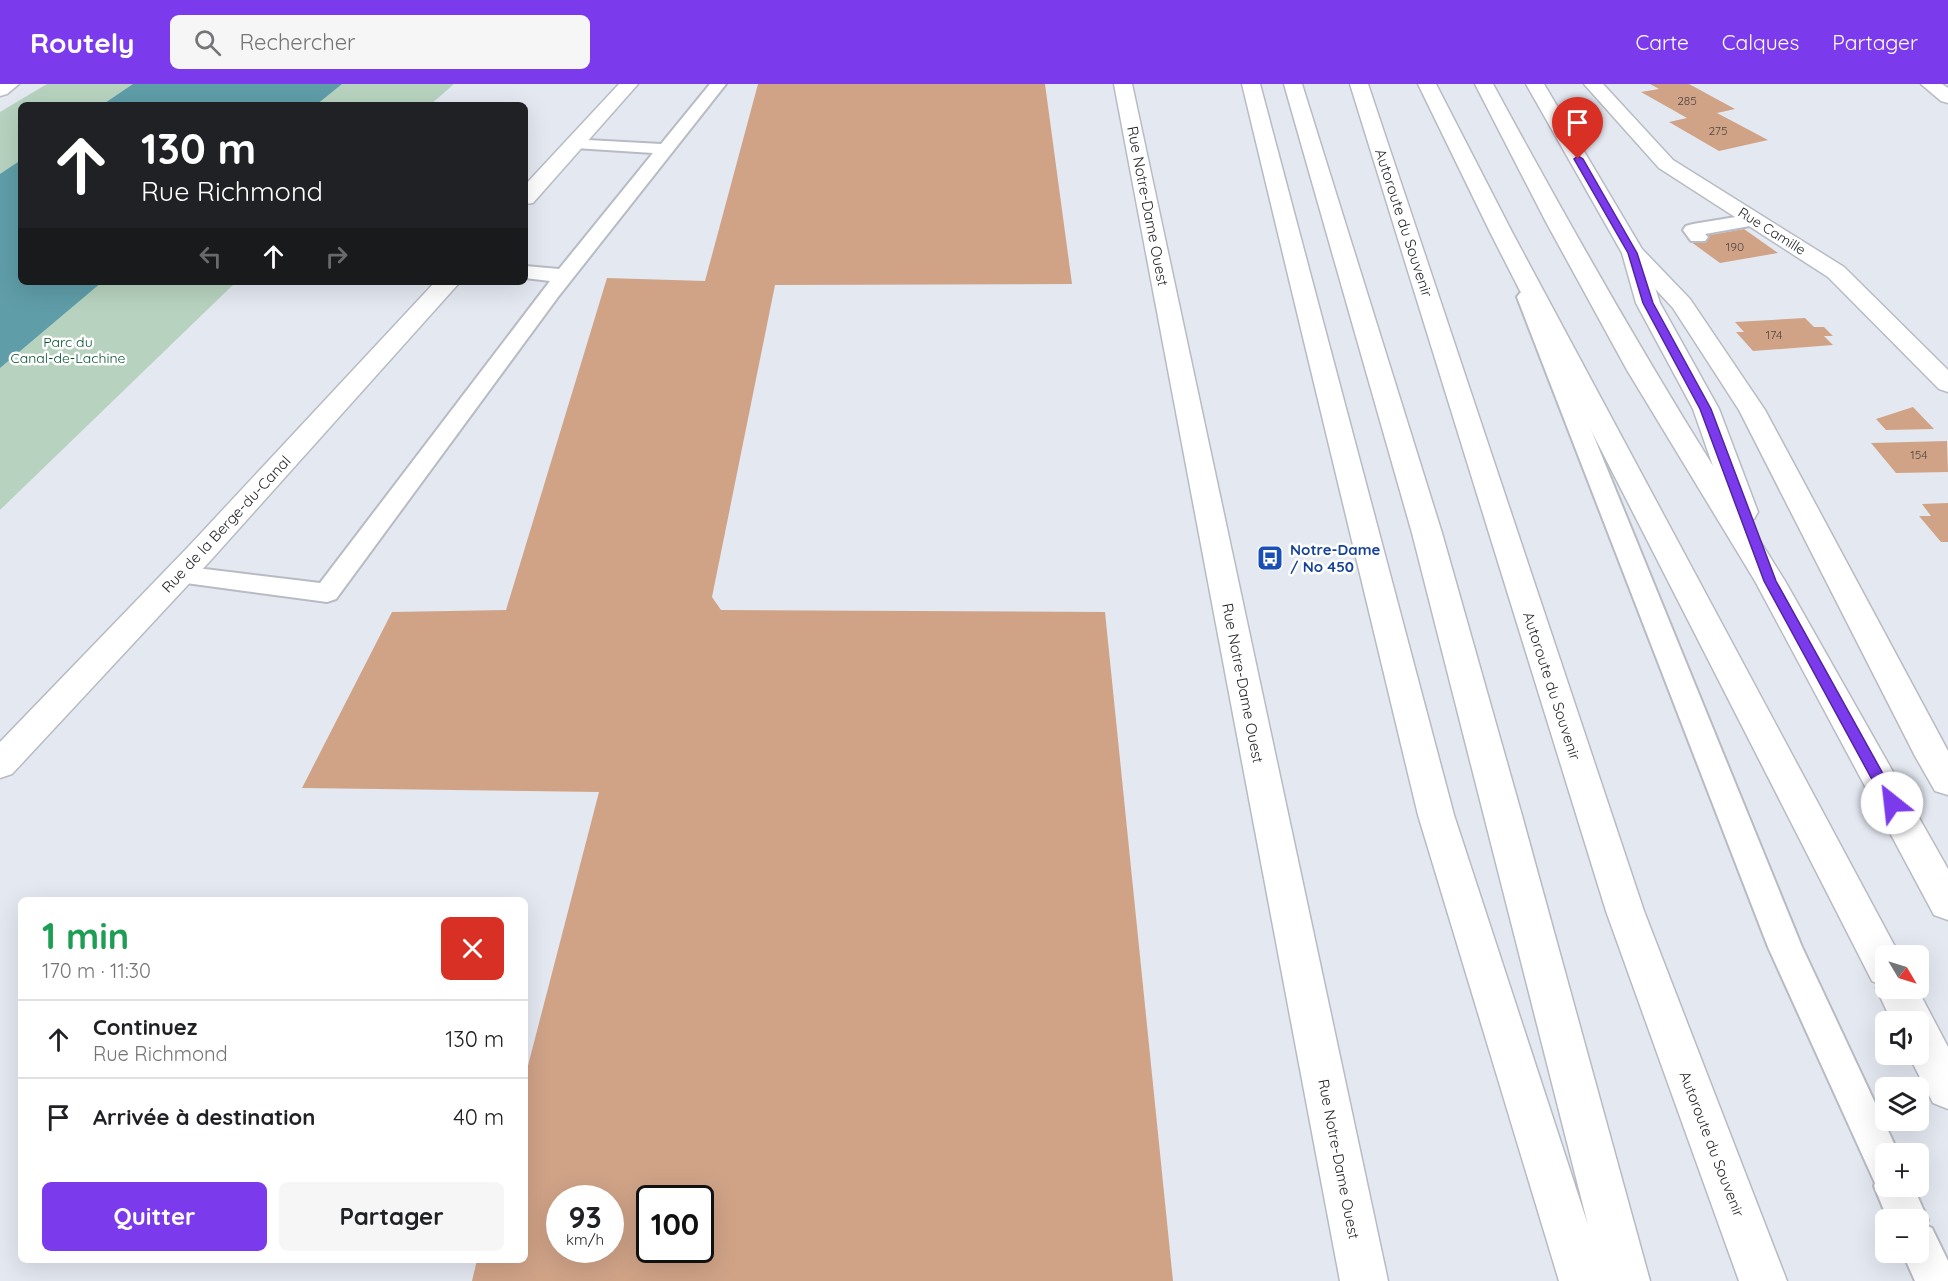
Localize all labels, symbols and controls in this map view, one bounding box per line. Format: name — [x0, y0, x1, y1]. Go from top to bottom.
search box — [170, 15, 590, 69]
text: Routely — [30, 25, 134, 60]
icon: search — [191, 26, 224, 59]
text: Rechercher — [239, 28, 356, 56]
text: Carte — [1635, 29, 1689, 55]
text: Calques — [1722, 29, 1799, 55]
text: Partager — [1832, 29, 1918, 55]
house number: 285 — [1677, 93, 1697, 108]
pin — [1552, 97, 1603, 159]
icon: arrive — [1561, 106, 1594, 139]
text: 130 m — [141, 122, 256, 175]
house number: 275 — [1708, 123, 1728, 138]
street label: Rue Notre-Dame Ouest — [1123, 124, 1173, 288]
icon: ahead — [42, 126, 120, 204]
street label: Autoroute du Souvenir — [1371, 146, 1437, 300]
text: Rue Richmond — [141, 174, 323, 208]
street label: Rue Camille — [1735, 203, 1809, 259]
house number: 190 — [1726, 239, 1744, 254]
icon: left — [194, 240, 227, 273]
icon: ahead — [257, 240, 290, 273]
icon: right — [320, 240, 353, 273]
house number: 174 — [1766, 327, 1782, 342]
park label: Parc du Canal-de-Lachine — [11, 333, 126, 367]
house number: 154 — [1910, 447, 1928, 462]
street label: Rue de la Berge-du-Canal — [158, 452, 294, 596]
place label: Notre-Dame / No 450 — [1290, 540, 1380, 576]
bus stop icon: Notre-Dame / No 450 — [1255, 543, 1285, 573]
street label: Rue Notre-Dame Ouest — [1218, 601, 1268, 765]
street label: Autoroute du Souvenir — [1519, 609, 1585, 763]
position arrow — [1860, 771, 1924, 835]
text: 1 min — [42, 913, 129, 958]
button: close — [441, 917, 504, 980]
north arrow — [1875, 945, 1929, 999]
map controls — [1875, 945, 1929, 1263]
text: 170 m · 11:30 — [42, 958, 151, 983]
button: sound — [1875, 1011, 1929, 1065]
text: Continuez — [93, 1013, 197, 1041]
icon: ahead — [42, 1023, 75, 1056]
text: 130 m — [445, 1025, 504, 1053]
text: Rue Richmond — [93, 1041, 228, 1066]
street label: Autoroute du Souvenir — [1675, 1068, 1749, 1220]
street label: Rue Notre-Dame Ouest — [1314, 1077, 1364, 1241]
button: layers — [1875, 1077, 1929, 1131]
icon: arrive — [42, 1101, 75, 1134]
text: Arrivée à destination — [93, 1103, 315, 1131]
text: 40 m — [453, 1103, 504, 1131]
button: + — [1875, 1143, 1929, 1197]
button: Quitter — [42, 1182, 267, 1251]
button: Partager — [279, 1182, 504, 1251]
speed limit sign: 100 — [636, 1185, 714, 1263]
text: 93 — [568, 1198, 602, 1236]
button: − — [1875, 1209, 1929, 1263]
text: km/h — [566, 1230, 604, 1249]

